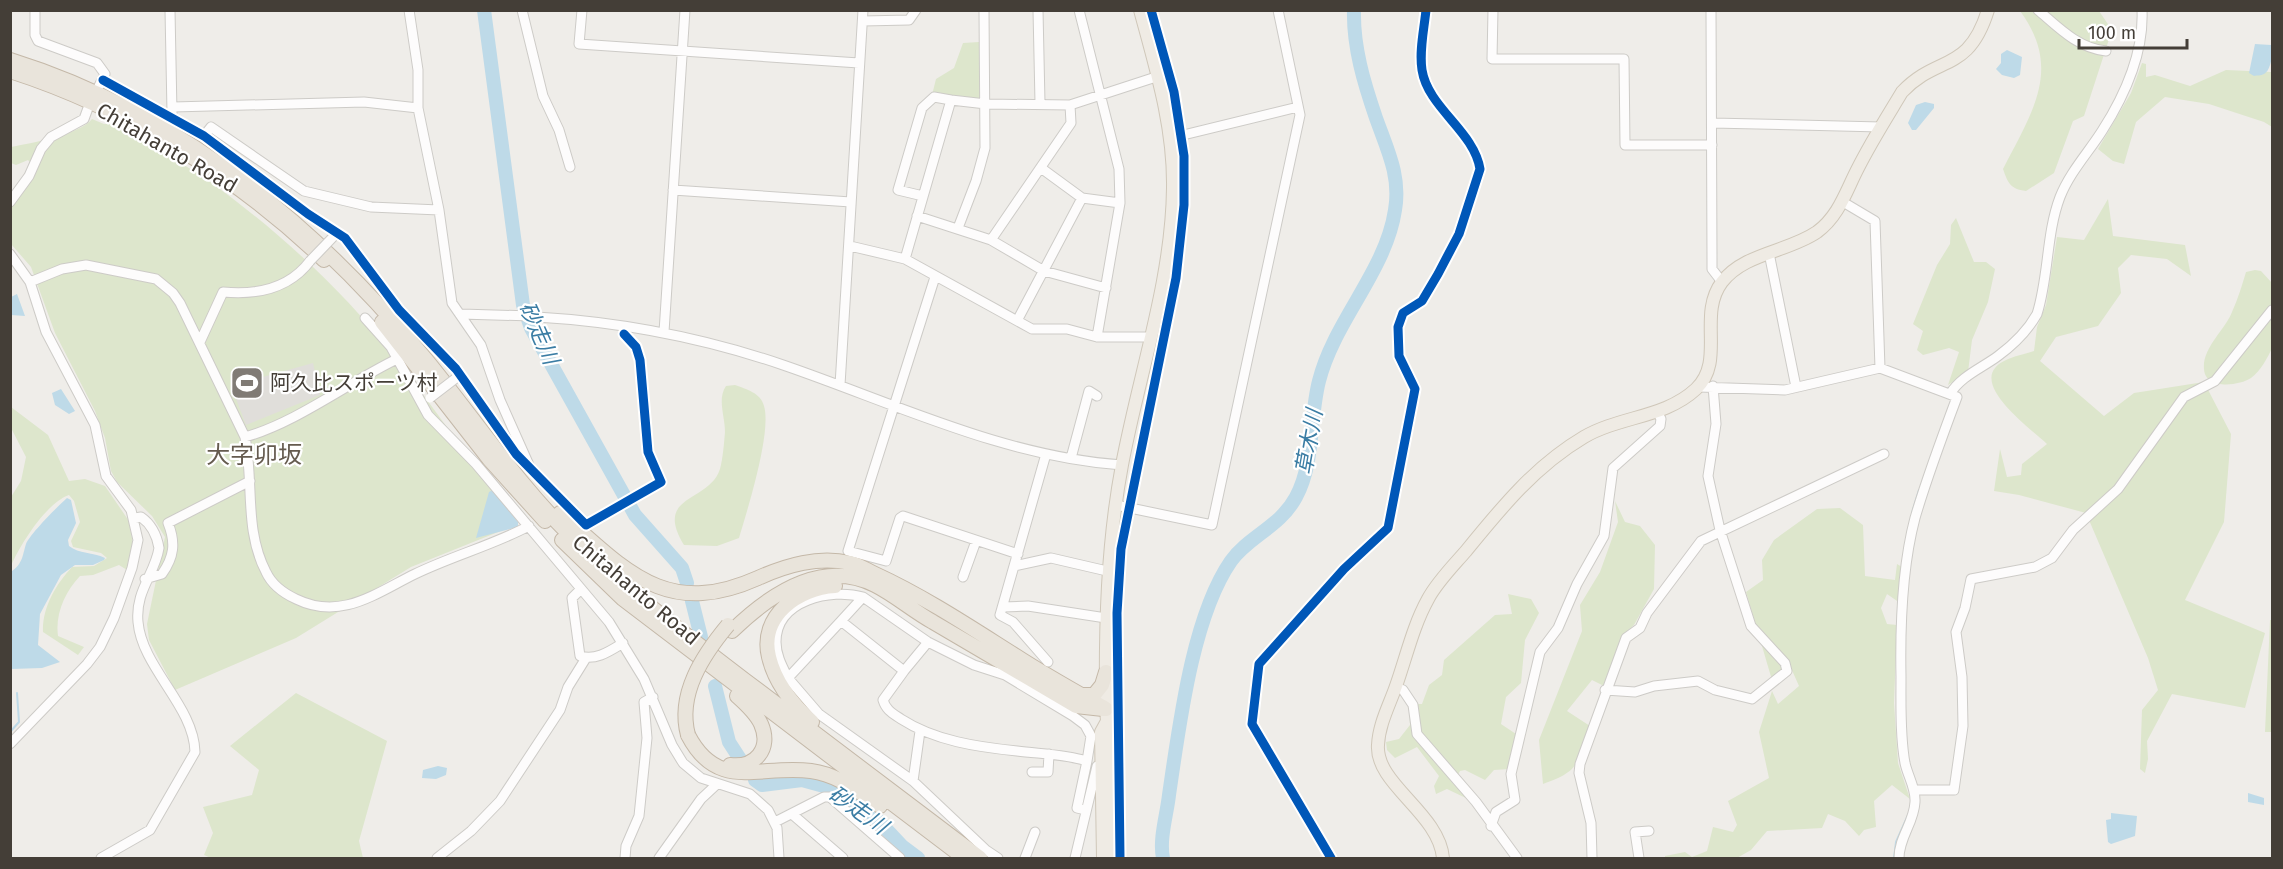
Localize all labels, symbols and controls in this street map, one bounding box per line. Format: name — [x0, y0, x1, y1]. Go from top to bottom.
scale bar — [2079, 12, 2187, 50]
text: 100 m — [2088, 22, 2136, 44]
street label: Chitahanto Road — [92, 97, 242, 199]
water label: 砂走川 — [513, 297, 566, 370]
sports icon: 阿久比スポーツ村 — [229, 365, 265, 401]
place label: 阿久比スポーツ村 — [270, 370, 438, 396]
water label: 草木川 — [1290, 405, 1328, 477]
district label: 大字卯坂 — [206, 441, 302, 469]
street label: Chitahanto Road — [567, 529, 705, 651]
water label: 砂走川 — [823, 780, 894, 841]

